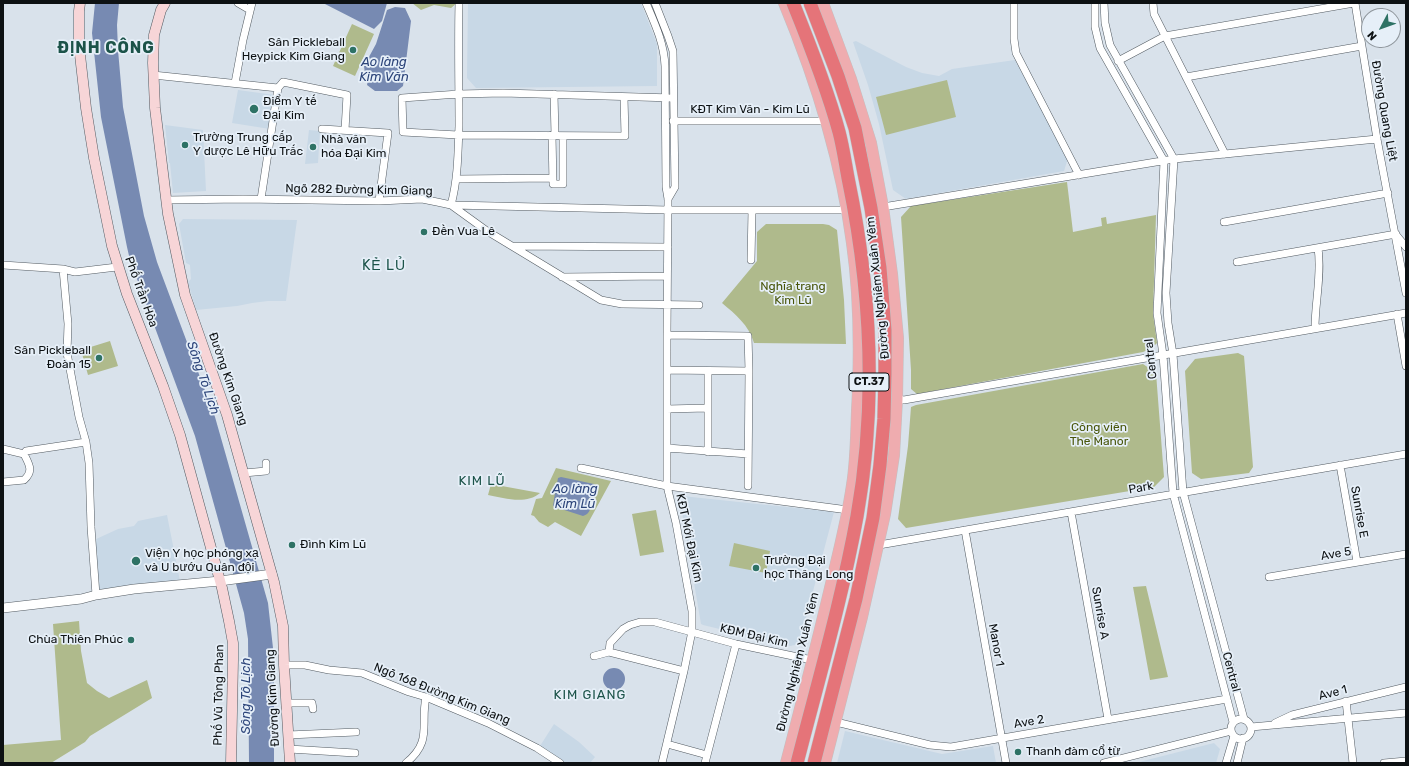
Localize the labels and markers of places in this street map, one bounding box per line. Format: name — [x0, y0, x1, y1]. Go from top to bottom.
place label: Sân Pickleball Heypick Kim Giang — [242, 36, 345, 64]
marker: Sân Pickleball Heypick Kim Giang — [348, 45, 358, 55]
place label: Điểm Y tế Đại Kim — [263, 95, 317, 123]
marker: Điểm Y tế Đại Kim — [248, 103, 260, 115]
place label: Trường Trung cấp Y dược Lê Hữu Trắc — [193, 131, 303, 159]
place label: Nhà văn hóa Đại Kim — [321, 133, 386, 161]
marker: Trường Trung cấp Y dược Lê Hữu Trắc — [180, 140, 190, 150]
marker: Nhà văn hóa Đại Kim — [308, 142, 318, 152]
place label: Đền Vua Lê — [432, 225, 495, 239]
marker: Đền Vua Lê — [419, 227, 429, 237]
place label: Sân Pickleball Đoàn 15 — [14, 344, 91, 372]
marker: Sân Pickleball Đoàn 15 — [94, 353, 104, 363]
place label: Đình Kim Lũ — [300, 538, 366, 552]
marker: Đình Kim Lũ — [287, 540, 297, 550]
place label: Viện Y học phóng xạ và U bướu Quân đội — [145, 547, 259, 575]
place label: Trường Đại học Thăng Long — [764, 554, 854, 582]
marker: Viện Y học phóng xạ và U bướu Quân đội — [130, 555, 142, 567]
marker: Trường Đại học Thăng Long — [751, 563, 761, 573]
place label: Chùa Thiên Phúc — [28, 633, 123, 647]
marker: Chùa Thiên Phúc — [126, 635, 136, 645]
place label: Thanh đàm cổ từ — [1026, 745, 1120, 759]
marker: Thanh đàm cổ từ — [1013, 747, 1023, 757]

